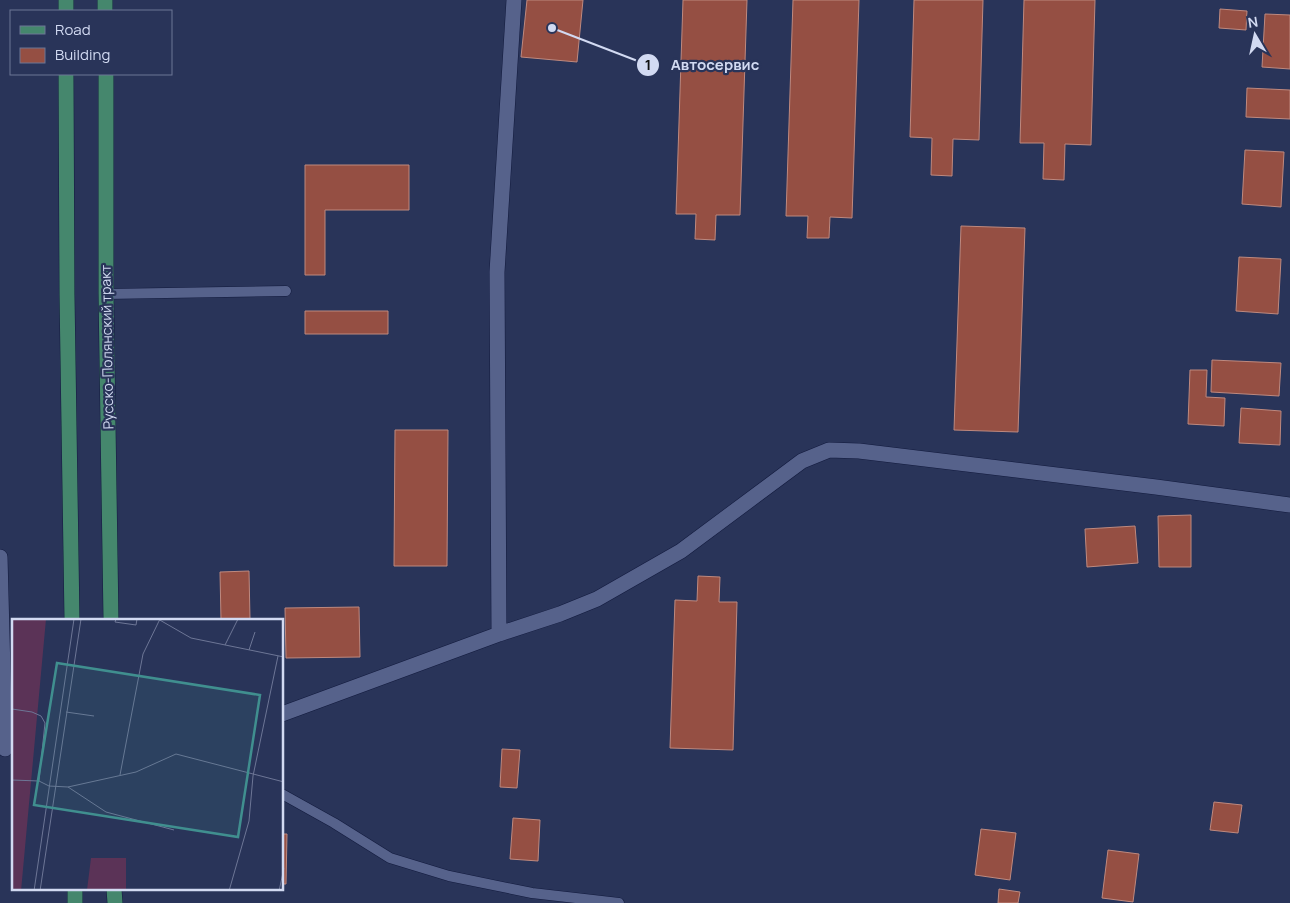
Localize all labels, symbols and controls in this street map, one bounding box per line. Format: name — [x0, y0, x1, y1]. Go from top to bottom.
legend — [10, 10, 172, 75]
north arrow — [1230, 10, 1280, 60]
text: N — [1246, 11, 1259, 32]
text: Road — [55, 19, 91, 40]
text: Building — [55, 44, 110, 65]
callout: Автосервис — [635, 50, 769, 80]
text: 1 — [645, 54, 651, 75]
text: Автосервис — [671, 54, 760, 75]
street label: Русско-Полянский тракт — [96, 265, 117, 429]
inset map — [12, 619, 284, 890]

